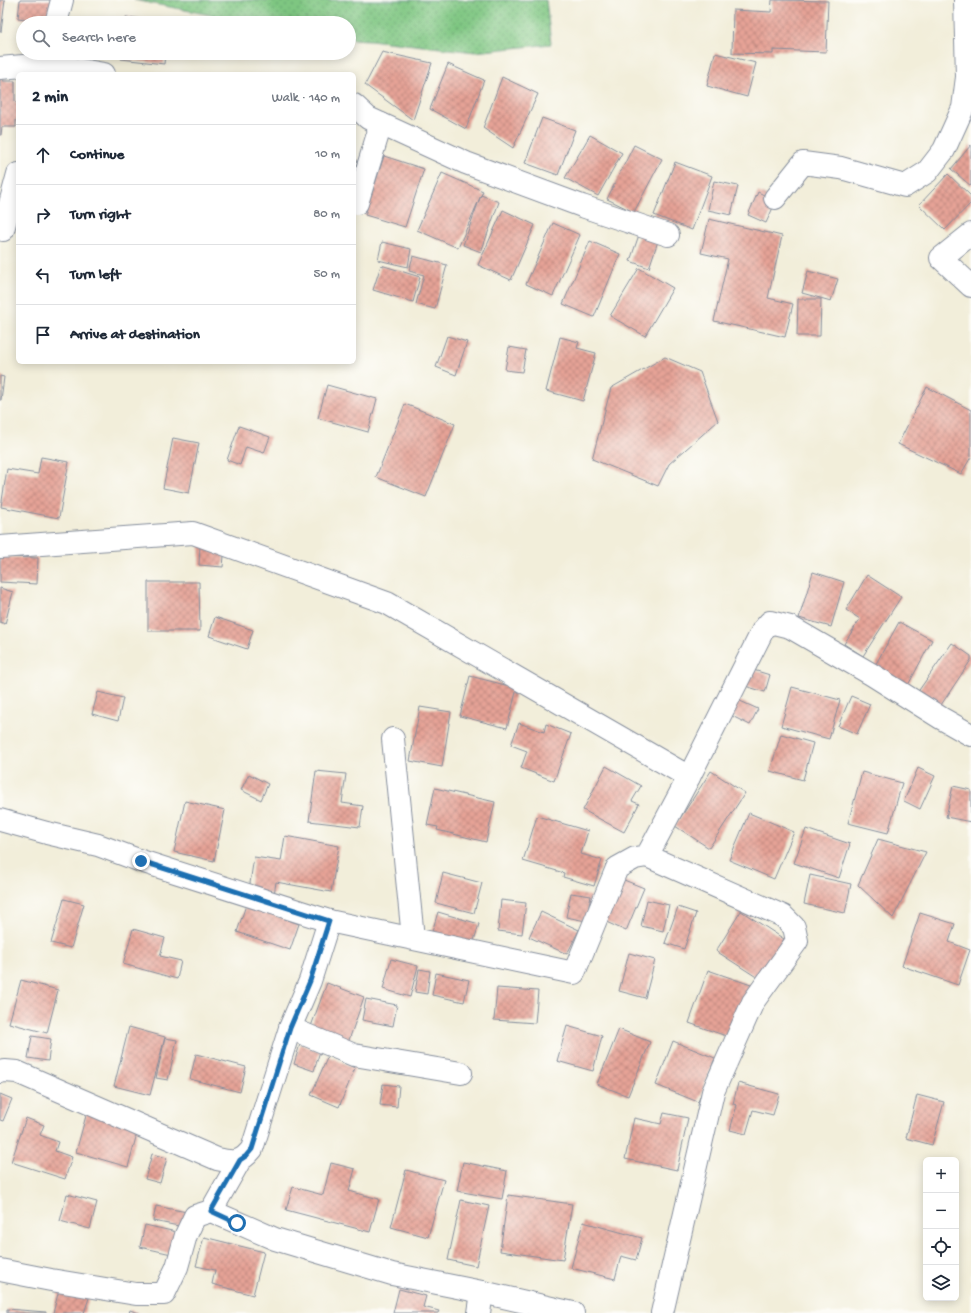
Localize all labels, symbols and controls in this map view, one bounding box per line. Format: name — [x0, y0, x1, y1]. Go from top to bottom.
search box — [16, 16, 356, 60]
icon: search — [30, 27, 52, 49]
text: Search here — [62, 29, 136, 47]
text: 2 min — [32, 88, 68, 108]
text: Walk · 140 m — [272, 91, 340, 106]
icon: ahead — [32, 144, 54, 166]
text: Continue — [70, 146, 124, 164]
text: 10 m — [315, 147, 340, 162]
icon: right — [32, 204, 54, 226]
text: Turn right — [70, 206, 130, 224]
text: 80 m — [313, 207, 340, 222]
icon: left — [32, 264, 54, 286]
text: Turn left — [70, 266, 121, 284]
text: 50 m — [313, 267, 340, 282]
icon: arrive — [32, 324, 54, 346]
text: Arrive at destination — [70, 326, 200, 344]
route end — [132, 852, 150, 870]
map controls — [923, 1157, 959, 1301]
button: + — [923, 1157, 959, 1193]
button: − — [923, 1193, 959, 1229]
route start — [228, 1214, 246, 1232]
button: locate — [923, 1229, 959, 1265]
button: layers — [923, 1265, 959, 1301]

